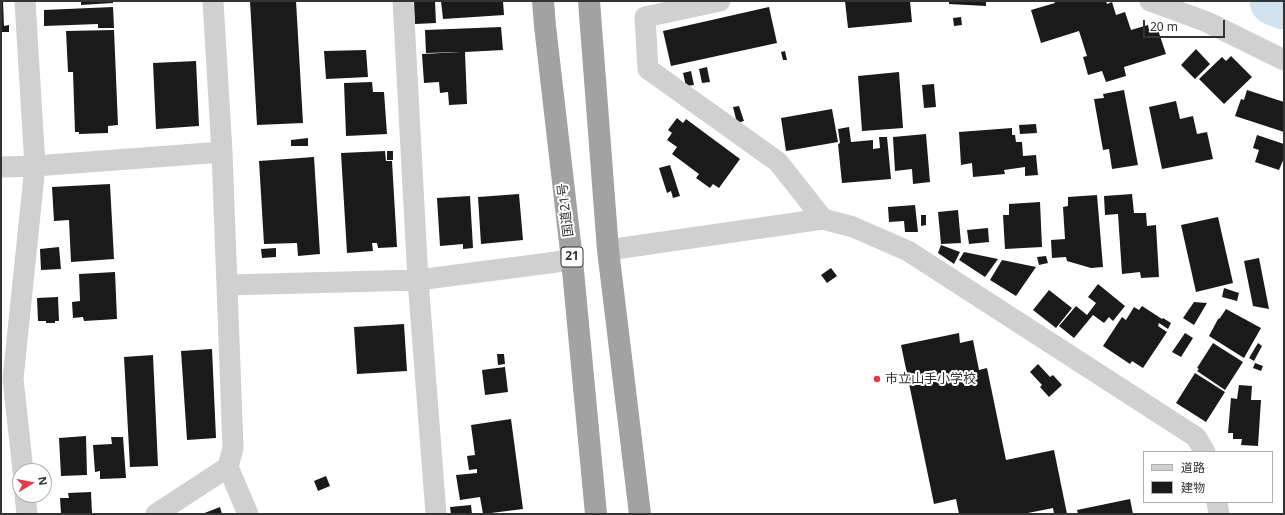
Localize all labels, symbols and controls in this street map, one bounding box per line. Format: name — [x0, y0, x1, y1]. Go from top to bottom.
scale bar — [1145, 12, 1227, 38]
text: 20 m — [1150, 18, 1178, 35]
street label: 国道21号 — [555, 182, 577, 238]
road number: 21 — [561, 247, 583, 267]
place label: 市立山手小学校 — [885, 371, 976, 387]
marker: 市立山手小学校 — [872, 374, 882, 384]
legend — [1143, 451, 1273, 503]
text: 道路 — [1181, 459, 1205, 476]
north arrow — [12, 463, 52, 503]
text: N — [35, 475, 51, 487]
text: 建物 — [1181, 479, 1205, 496]

